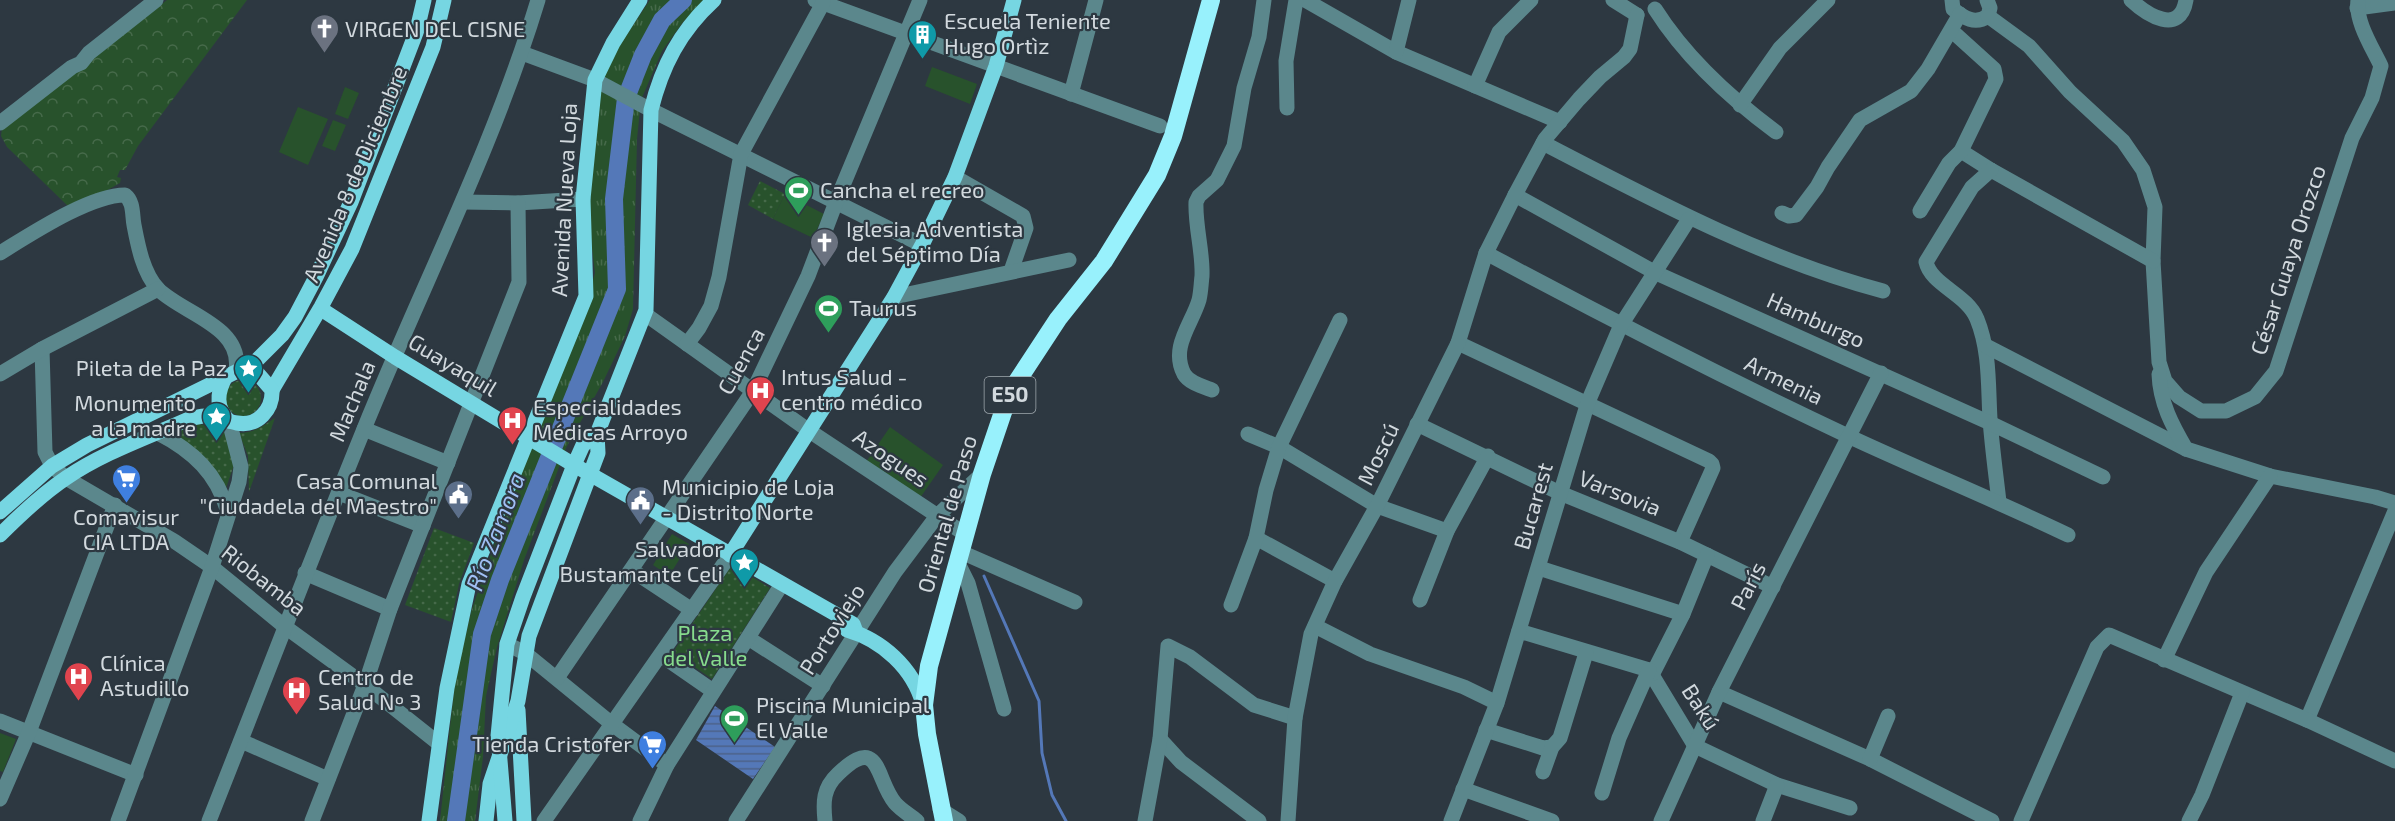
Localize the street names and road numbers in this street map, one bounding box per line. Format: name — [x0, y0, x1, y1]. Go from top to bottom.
street label: Avenida 8 de Diciembre — [297, 62, 411, 286]
street label: Avenida Nueva Loja — [545, 102, 582, 298]
street label: César Guaya Orozco — [2244, 162, 2330, 358]
street label: Hamburgo — [1763, 286, 1869, 352]
street label: Cuenca — [711, 323, 769, 399]
street label: Guayaquil — [404, 327, 503, 401]
street label: Armenia — [1741, 349, 1828, 409]
street label: Machala — [322, 356, 380, 445]
road number: E50 — [984, 377, 1036, 413]
street label: Moscú — [1351, 418, 1403, 489]
street label: Azogues — [849, 423, 934, 492]
street label: Oriental de Paso — [911, 432, 981, 596]
street label: Bucarest — [1507, 459, 1557, 552]
street label: Varsovia — [1575, 464, 1665, 520]
street label: Riobamba — [217, 538, 312, 620]
street label: París — [1724, 557, 1770, 614]
street label: Portoviejo — [793, 578, 870, 679]
street label: Bakú — [1677, 679, 1726, 734]

